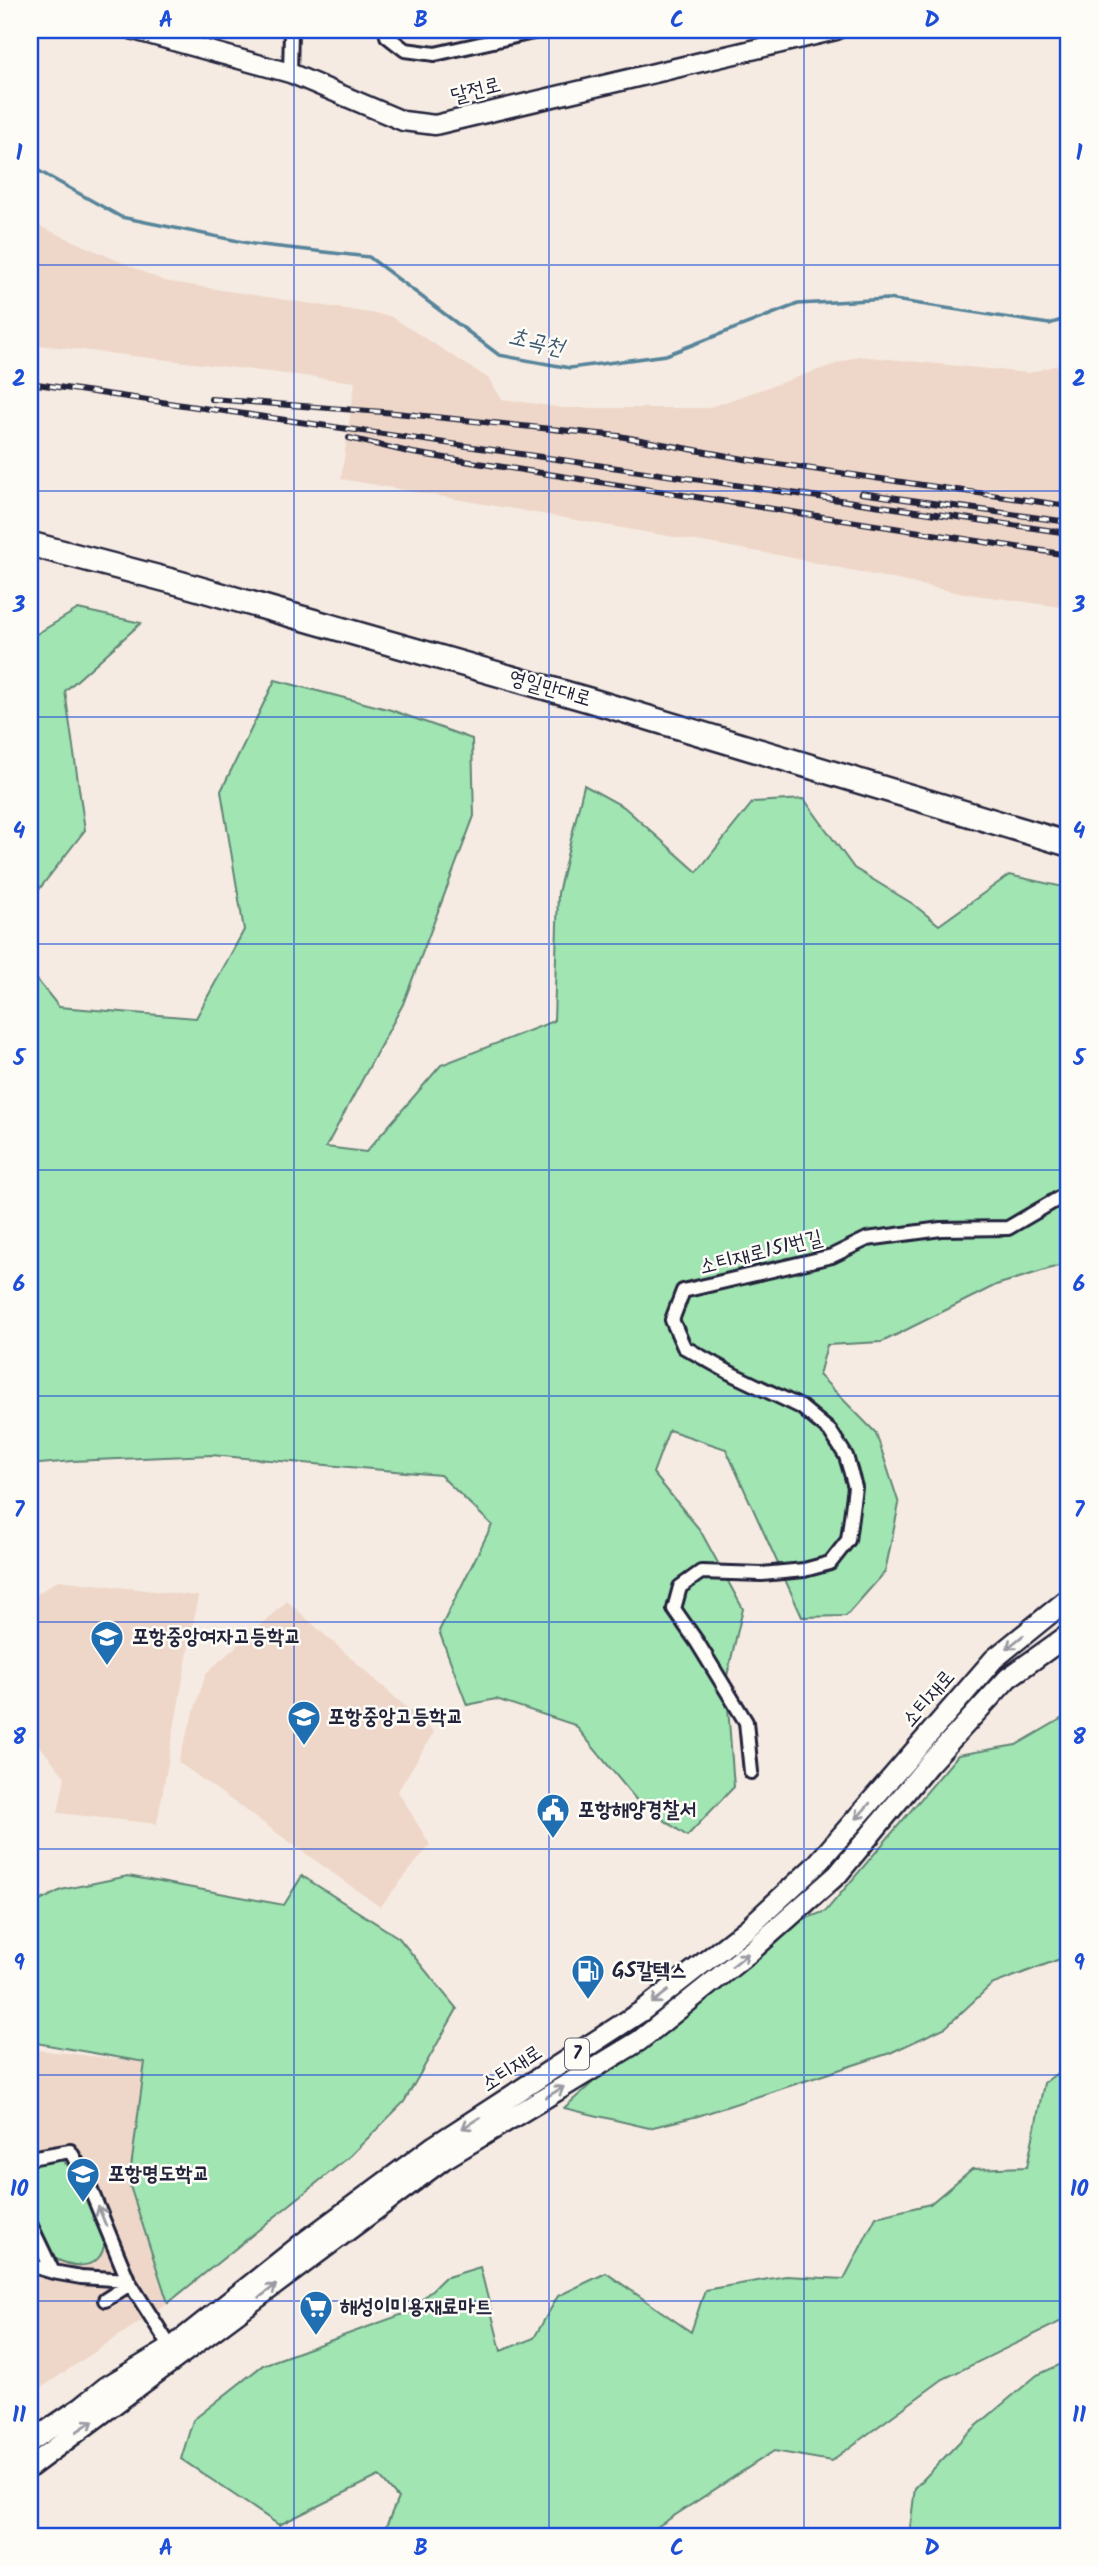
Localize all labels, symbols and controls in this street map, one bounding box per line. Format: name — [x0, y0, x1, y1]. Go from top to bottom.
text: A — [159, 3, 173, 39]
text: B — [414, 3, 428, 39]
text: C — [670, 3, 684, 39]
text: D — [924, 3, 940, 39]
street label: 달전로 — [447, 69, 505, 113]
text: 1 — [16, 136, 23, 172]
text: 1 — [1076, 136, 1083, 172]
water label: 초곡천 — [505, 319, 570, 367]
text: 2 — [12, 362, 26, 398]
text: 2 — [1072, 362, 1086, 398]
text: 3 — [12, 588, 26, 624]
text: 3 — [1072, 588, 1086, 624]
street label: 영일만대로 — [505, 661, 595, 717]
text: 4 — [13, 814, 26, 850]
text: 4 — [1073, 814, 1086, 850]
text: 5 — [12, 1041, 27, 1077]
text: 5 — [1072, 1041, 1087, 1077]
street label: 소티재로151번길 — [696, 1222, 826, 1284]
text: 6 — [13, 1267, 25, 1303]
text: 6 — [1073, 1267, 1085, 1303]
text: 7 — [14, 1493, 26, 1529]
text: 7 — [1074, 1493, 1086, 1529]
school or university icon: 포항중앙여자고등학교 — [88, 1618, 126, 1667]
place label: 포항중앙여자고등학교 — [132, 1621, 301, 1654]
one-way arrow — [1006, 1634, 1024, 1650]
street label: 소티재로 — [894, 1663, 964, 1735]
school or university icon: 포항중앙고등학교 — [285, 1698, 323, 1747]
place label: 포항중앙고등학교 — [328, 1701, 463, 1734]
text: 8 — [12, 1720, 26, 1756]
text: 8 — [1072, 1720, 1086, 1756]
public building icon: 포항해양경찰서 — [534, 1791, 572, 1840]
place label: 포항해양경찰서 — [578, 1794, 696, 1827]
one-way arrow — [855, 1801, 871, 1819]
text: 9 — [13, 1946, 25, 1982]
text: 9 — [1073, 1946, 1085, 1982]
fuel station icon: GS칼텍스 — [569, 1952, 607, 2001]
one-way arrow — [730, 1952, 748, 1968]
place label: GS칼텍스 — [612, 1955, 687, 1988]
one-way arrow — [651, 1990, 670, 2005]
street label: 소티재로 — [475, 2037, 549, 2101]
road number: 7 — [565, 2038, 589, 2070]
one-way arrow — [545, 2084, 565, 2098]
one-way arrow — [461, 2117, 481, 2131]
school or university icon: 포항명도학교 — [64, 2155, 102, 2204]
place label: 포항명도학교 — [108, 2158, 209, 2191]
text: 10 — [10, 2172, 29, 2208]
text: 10 — [1070, 2172, 1089, 2208]
one-way arrow — [94, 2206, 107, 2228]
one-way arrow — [258, 2283, 276, 2298]
supermarket icon: 해성이미용재료마트 — [297, 2288, 335, 2337]
place label: 해성이미용재료마트 — [339, 2291, 492, 2324]
text: 11 — [12, 2398, 26, 2434]
text: 11 — [1072, 2398, 1086, 2434]
one-way arrow — [75, 2419, 94, 2433]
text: A — [159, 2531, 173, 2566]
text: B — [414, 2531, 428, 2566]
text: C — [670, 2531, 684, 2566]
text: D — [924, 2531, 940, 2566]

